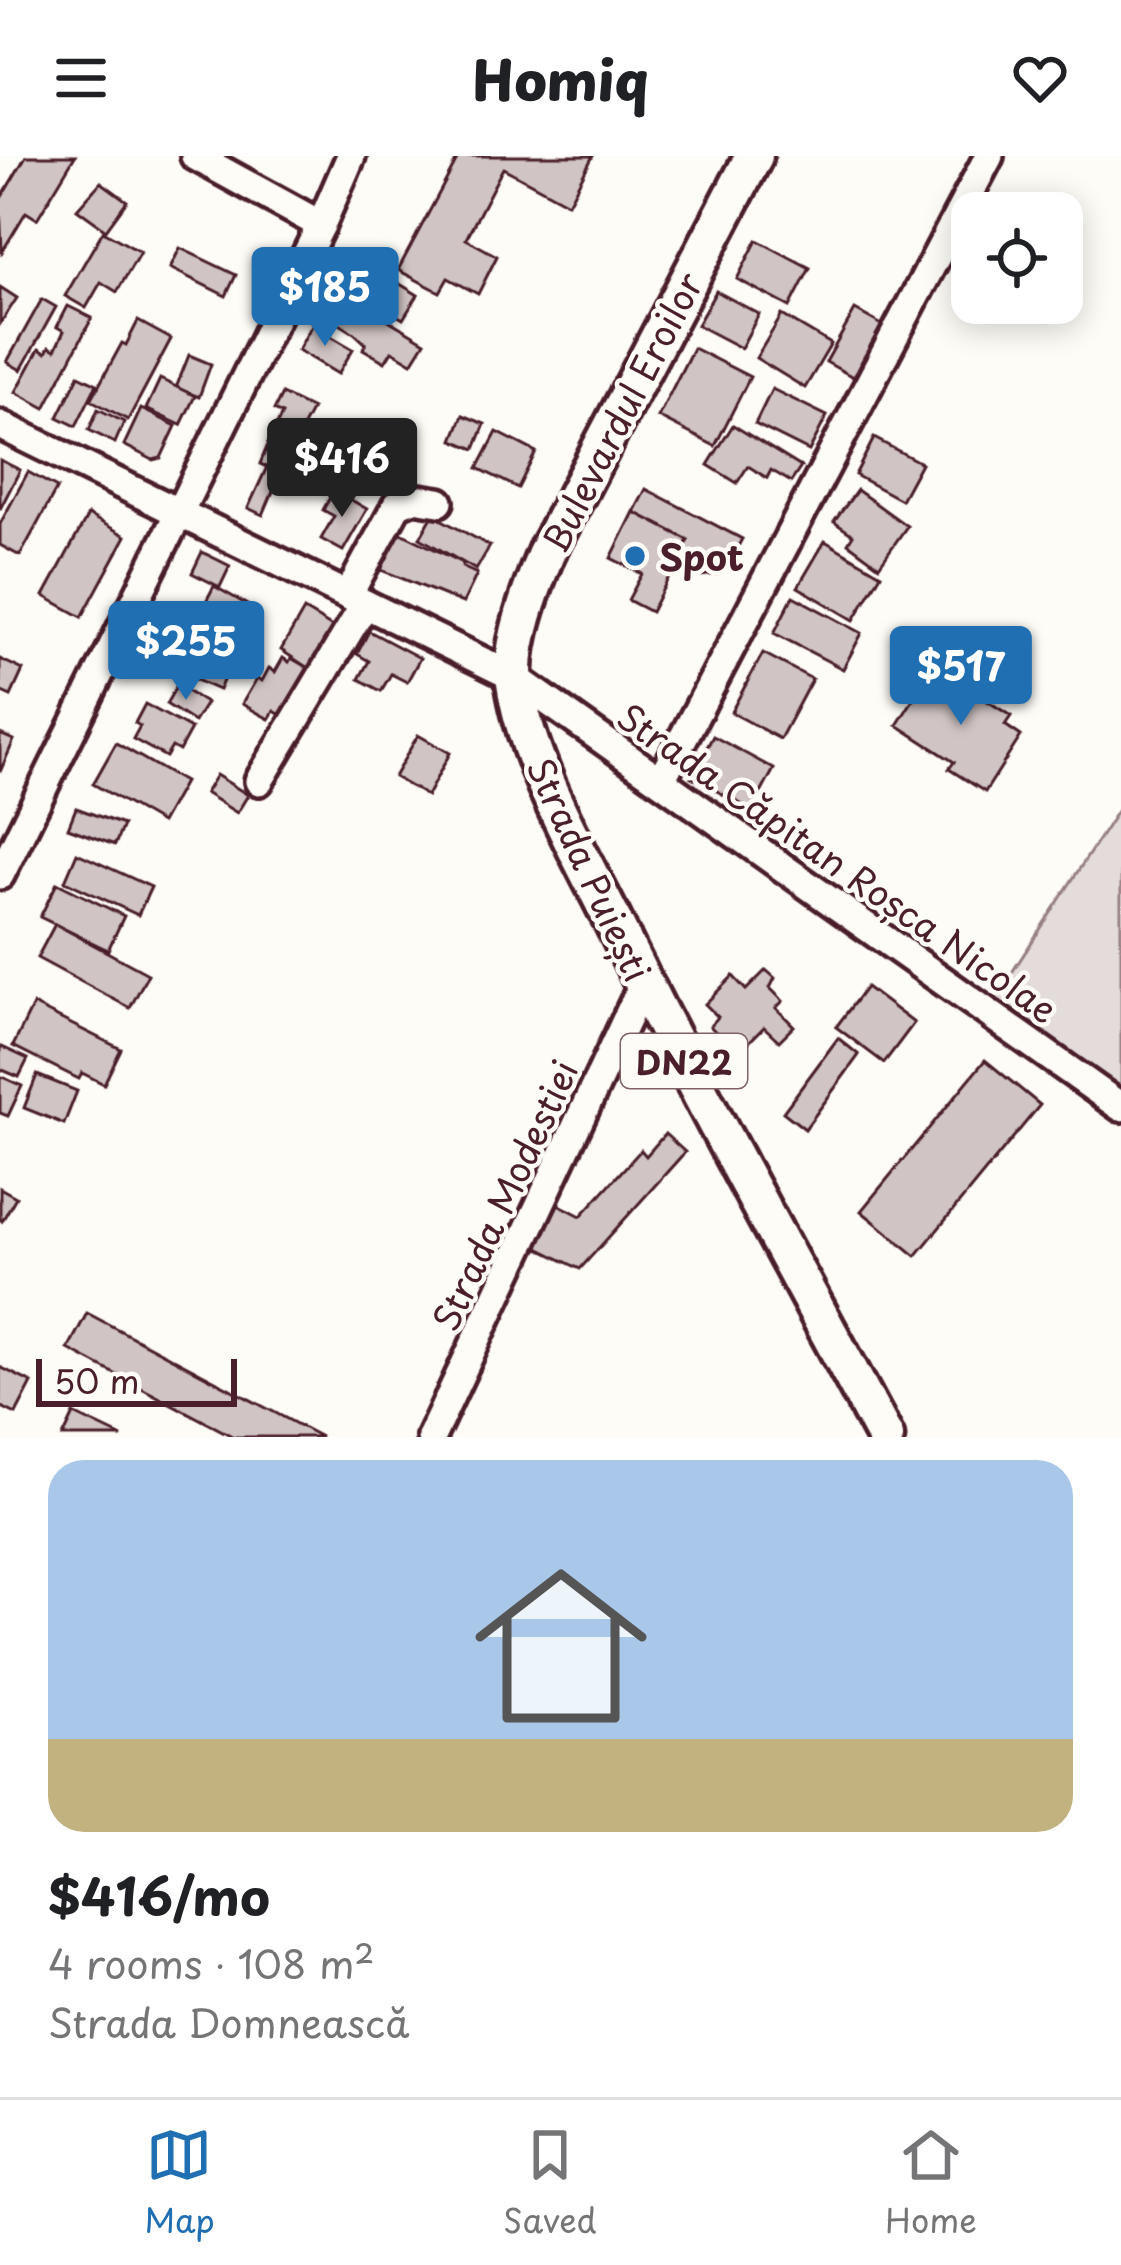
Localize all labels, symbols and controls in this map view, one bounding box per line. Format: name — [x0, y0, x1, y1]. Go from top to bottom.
text: Homiq — [473, 38, 648, 119]
icon: menu — [48, 45, 114, 111]
icon: heart — [1007, 45, 1073, 111]
map controls — [951, 192, 1083, 324]
button: locate — [951, 192, 1083, 324]
pin: $185 — [254, 247, 396, 349]
text: $185 — [279, 256, 371, 315]
street label: Bulevardul Eroilor — [527, 262, 715, 562]
pin: $416 — [271, 418, 413, 520]
text: $416 — [294, 427, 390, 486]
place label: Spot — [659, 529, 744, 583]
marker: Spot — [622, 543, 648, 569]
pin: $255 — [115, 601, 257, 703]
text: $255 — [135, 610, 237, 669]
pin: $517 — [890, 626, 1032, 728]
text: $517 — [917, 635, 1005, 694]
street label: Strada Căpitan Roșca Nicolae — [607, 689, 1069, 1035]
street label: Strada Puiești — [514, 748, 666, 990]
road number: DN22 — [621, 1034, 747, 1088]
street label: Strada Modestiei — [418, 1051, 590, 1339]
scale bar — [36, 1353, 237, 1406]
text: 50 m — [54, 1355, 140, 1405]
icon: home — [453, 1538, 669, 1754]
text: $416/mo — [48, 1856, 270, 1933]
text: 4 rooms · 108 m² — [48, 1933, 375, 1992]
text: Strada Domnească — [48, 1992, 409, 2051]
tab: Map — [144, 2122, 215, 2244]
tab: Saved — [503, 2122, 597, 2244]
tab: Home — [885, 2122, 977, 2244]

